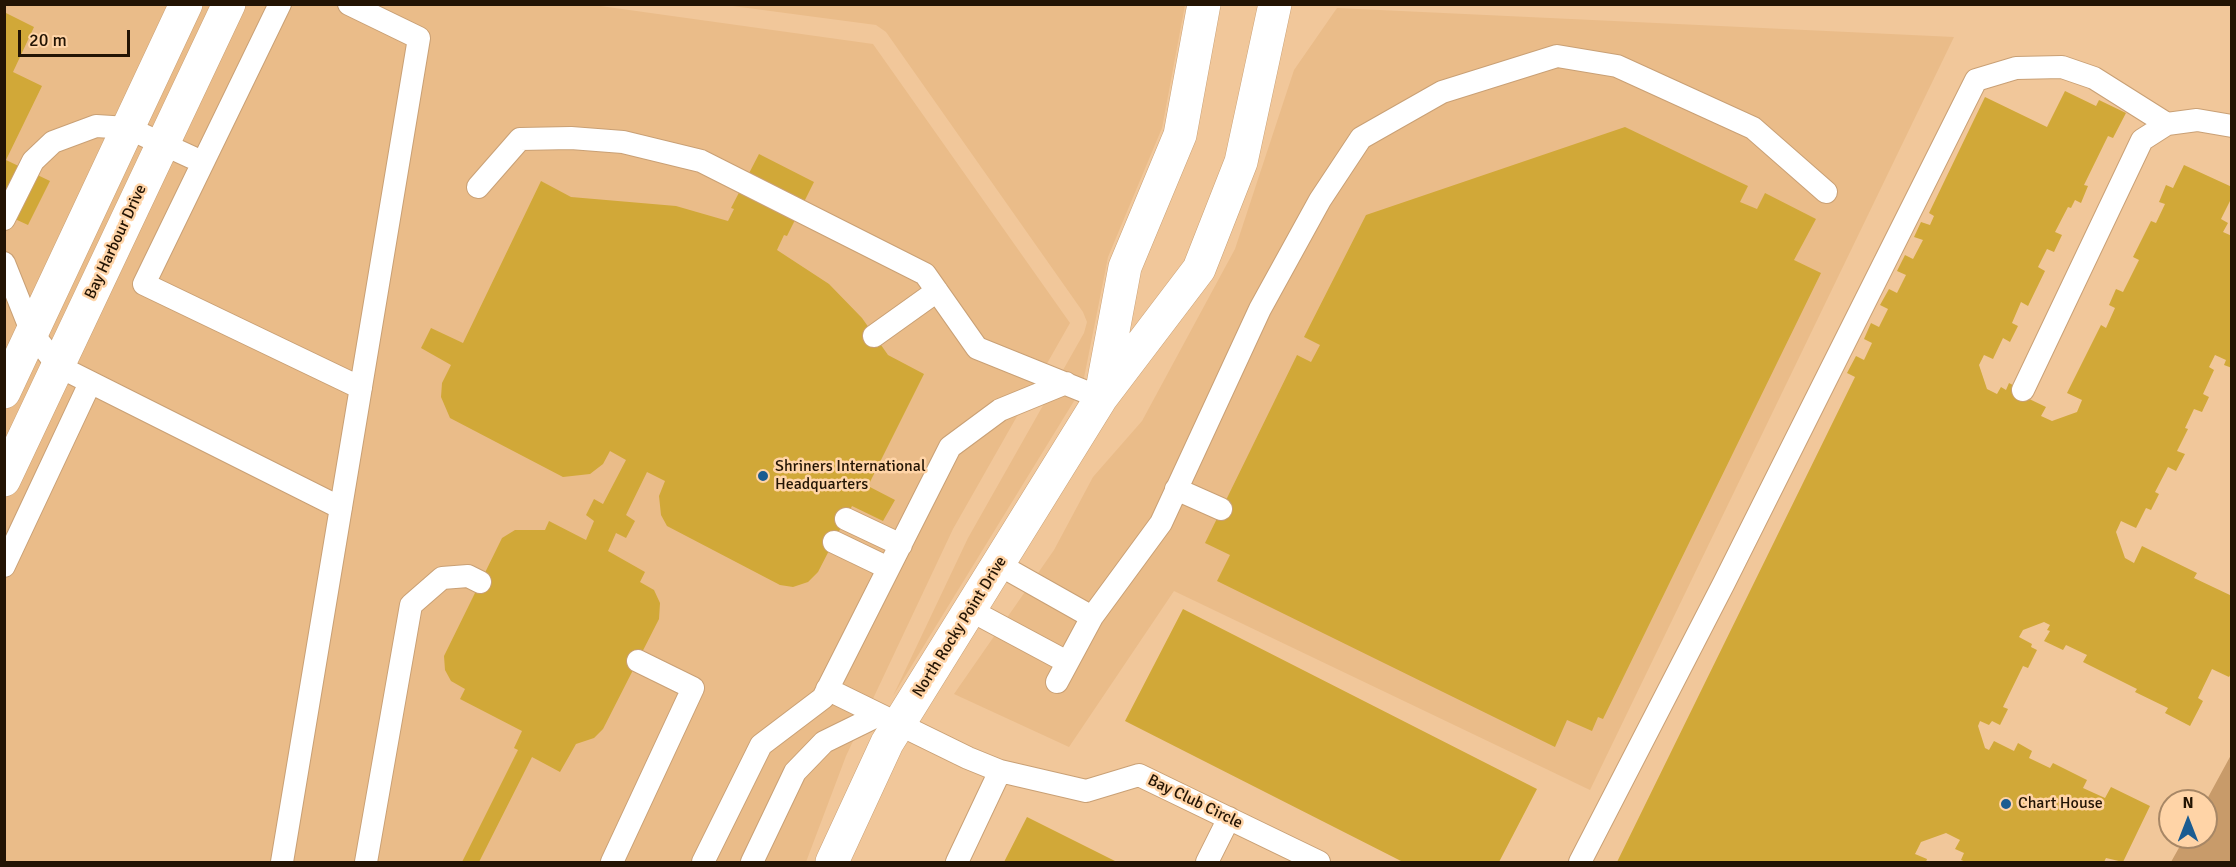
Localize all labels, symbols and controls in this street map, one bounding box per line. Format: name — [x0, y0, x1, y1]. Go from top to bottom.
scale bar — [21, 18, 134, 56]
text: 20 m — [29, 29, 67, 51]
street label: Bay Harbour Drive — [81, 182, 151, 302]
place label: Shriners International Headquarters — [775, 457, 926, 495]
marker: Shriners International Headquarters — [756, 469, 770, 483]
street label: North Rocky Point Drive — [909, 553, 1011, 701]
street label: Bay Club Circle — [1144, 771, 1246, 833]
north arrow — [2158, 789, 2218, 849]
text: N — [2182, 793, 2194, 813]
place label: Chart House — [2018, 794, 2103, 814]
marker: Chart House — [1999, 797, 2013, 811]

